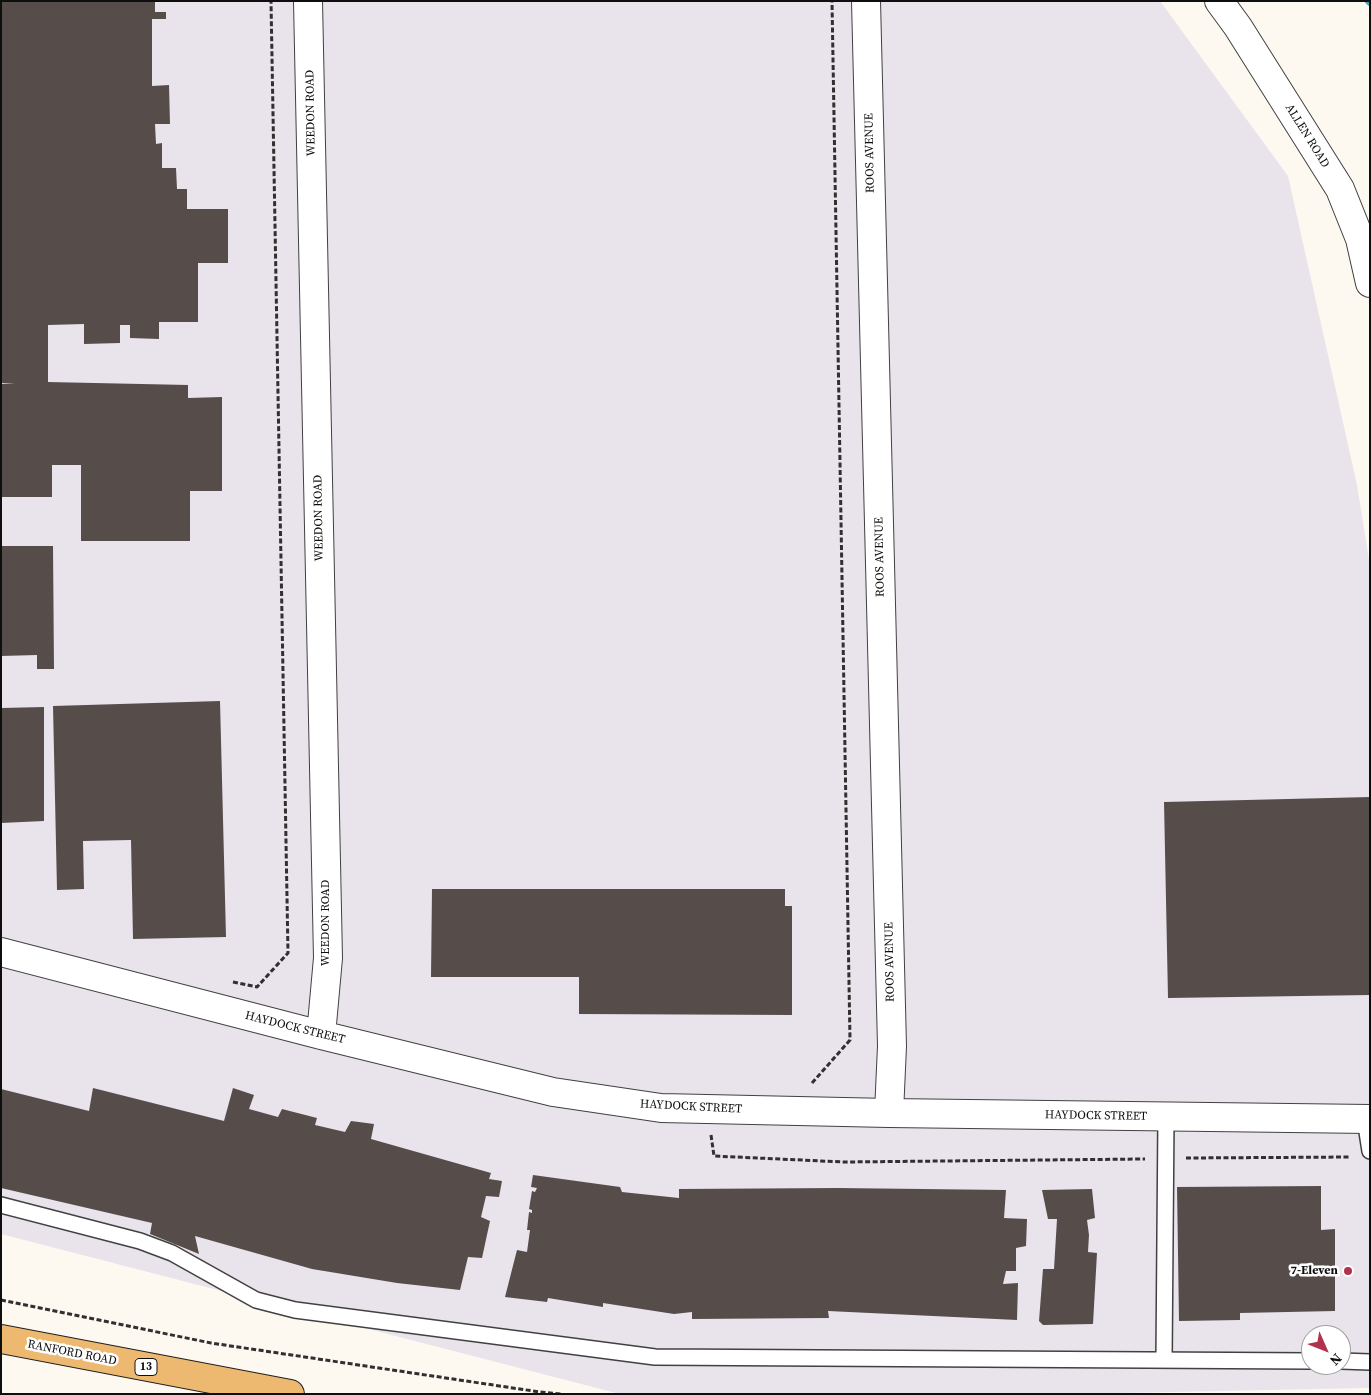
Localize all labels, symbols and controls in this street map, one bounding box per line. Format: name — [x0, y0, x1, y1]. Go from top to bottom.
street label: WEEDON ROAD — [303, 70, 319, 156]
street label: ALLEN ROAD — [1282, 101, 1332, 171]
street label: ROOS AVENUE — [862, 113, 878, 193]
street label: WEEDON ROAD — [311, 475, 327, 561]
street label: ROOS AVENUE — [872, 517, 888, 597]
street label: WEEDON ROAD — [319, 880, 333, 966]
street label: ROOS AVENUE — [882, 922, 898, 1002]
street label: HAYDOCK STREET — [244, 1009, 346, 1047]
street label: HAYDOCK STREET — [640, 1097, 742, 1117]
street label: HAYDOCK STREET — [1045, 1108, 1147, 1124]
place label: 7-Eleven — [1291, 1264, 1338, 1278]
marker: 7-Eleven — [1342, 1265, 1354, 1277]
north arrow — [1301, 1325, 1351, 1375]
street label: RANFORD ROAD — [26, 1337, 118, 1369]
text: N — [1325, 1349, 1347, 1370]
road number: 13 — [135, 1358, 157, 1375]

